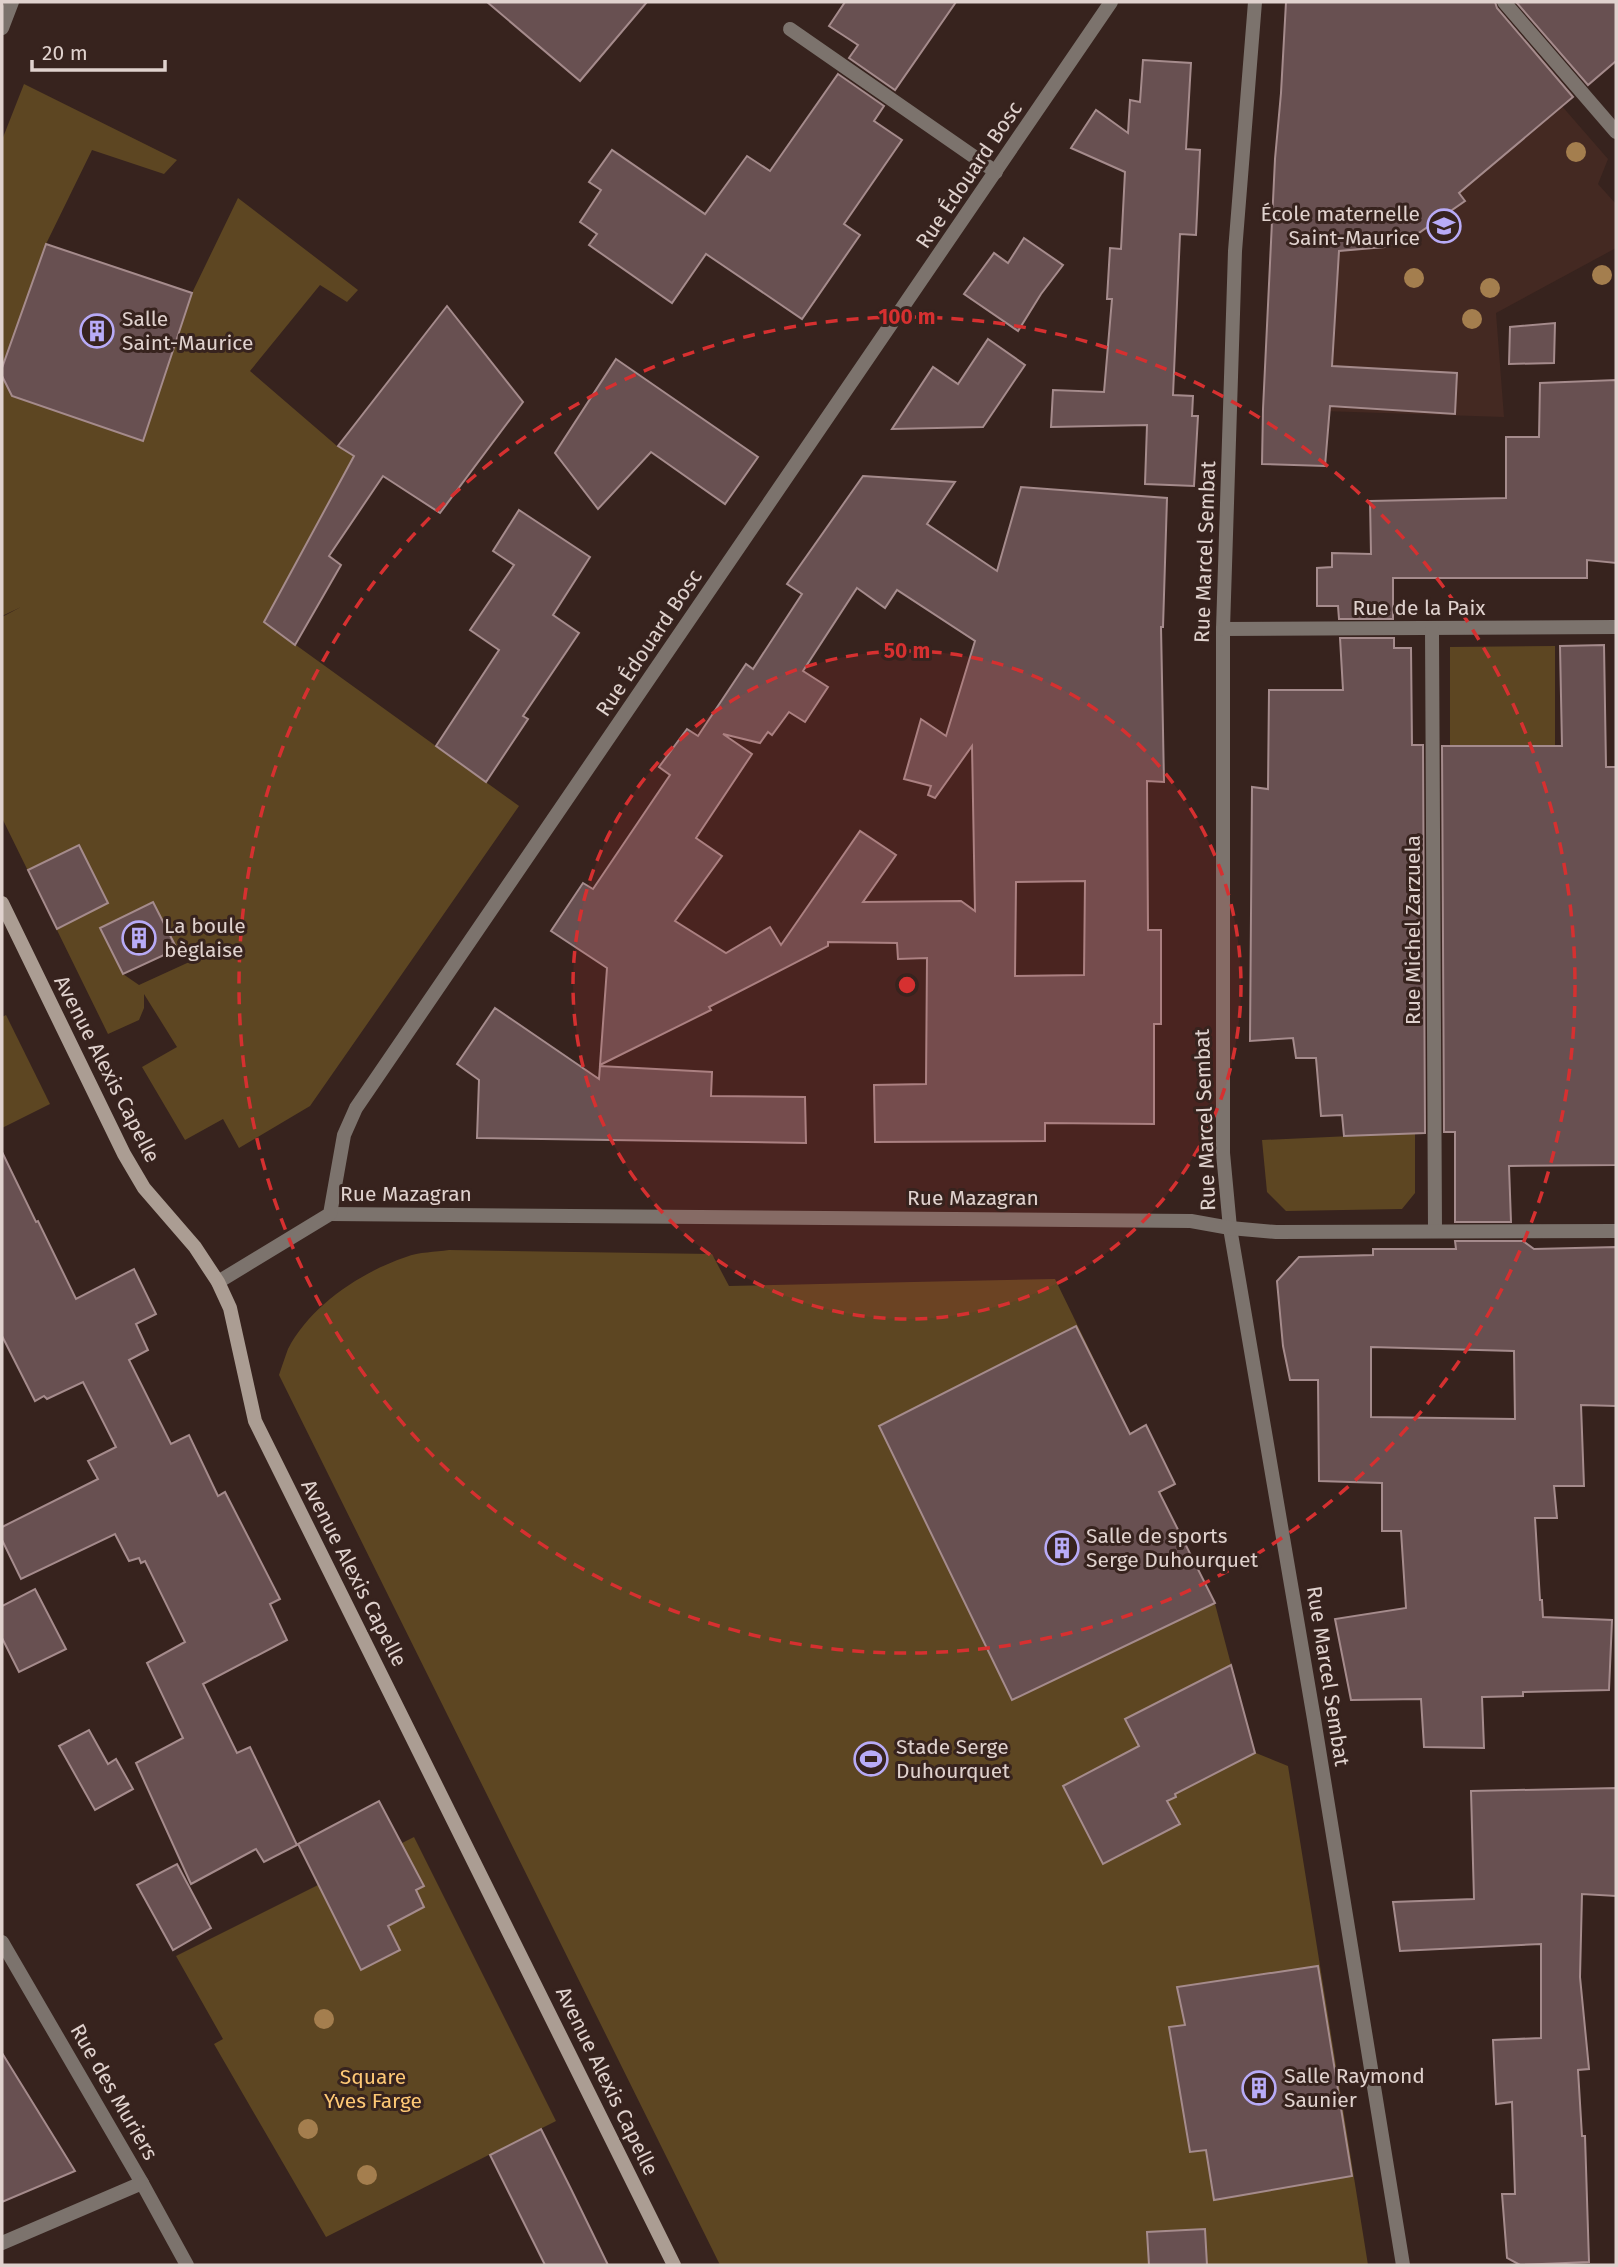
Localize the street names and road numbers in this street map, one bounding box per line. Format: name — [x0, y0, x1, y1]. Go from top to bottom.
street label: Rue Édouard Bosc — [910, 97, 1028, 253]
street label: Rue Marcel Sembat — [1189, 460, 1221, 643]
street label: Rue Édouard Bosc — [590, 565, 708, 721]
street label: Rue de la Paix — [1352, 595, 1486, 621]
street label: Rue Michel Zarzuela — [1400, 835, 1426, 1025]
street label: Avenue Alexis Capelle — [49, 971, 165, 1167]
street label: Rue Marcel Sembat — [1189, 1028, 1221, 1211]
street label: Rue Mazagran — [340, 1181, 472, 1207]
street label: Rue Mazagran — [907, 1185, 1039, 1211]
street label: Avenue Alexis Capelle — [296, 1475, 412, 1671]
street label: Rue Marcel Sembat — [1301, 1584, 1355, 1768]
street label: Avenue Alexis Capelle — [550, 1982, 664, 2180]
street label: Rue des Muriers — [65, 2019, 164, 2165]

